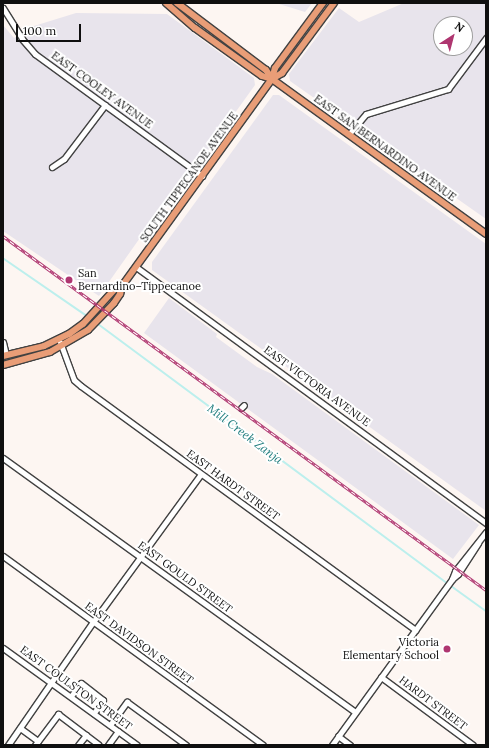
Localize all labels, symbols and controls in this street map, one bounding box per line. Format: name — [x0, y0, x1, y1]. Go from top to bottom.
scale bar — [18, 16, 83, 42]
north arrow — [433, 16, 473, 56]
text: N — [452, 19, 467, 35]
text: 100 m — [23, 23, 56, 38]
street label: EAST COOLEY AVENUE — [49, 49, 155, 131]
street label: EAST SAN BERNARDINO AVENUE — [311, 92, 459, 204]
street label: SOUTH TIPPECANOE AVENUE — [137, 109, 241, 245]
place label: San Bernardino–Tippecanoe — [78, 267, 201, 293]
marker: San Bernardino–Tippecanoe — [63, 274, 75, 286]
street label: EAST VICTORIA AVENUE — [261, 343, 373, 429]
water label: Mill Creek Zanja — [205, 401, 285, 467]
street label: EAST HARDT STREET — [184, 447, 282, 523]
street label: EAST GOULD STREET — [135, 538, 235, 616]
street label: EAST DAVIDSON STREET — [82, 599, 196, 687]
place label: Victoria Elementary School — [343, 636, 439, 662]
street label: EAST COULSTON STREET — [18, 643, 134, 733]
marker: Victoria Elementary School — [442, 644, 452, 654]
street label: HARDT STREET — [397, 673, 469, 733]

